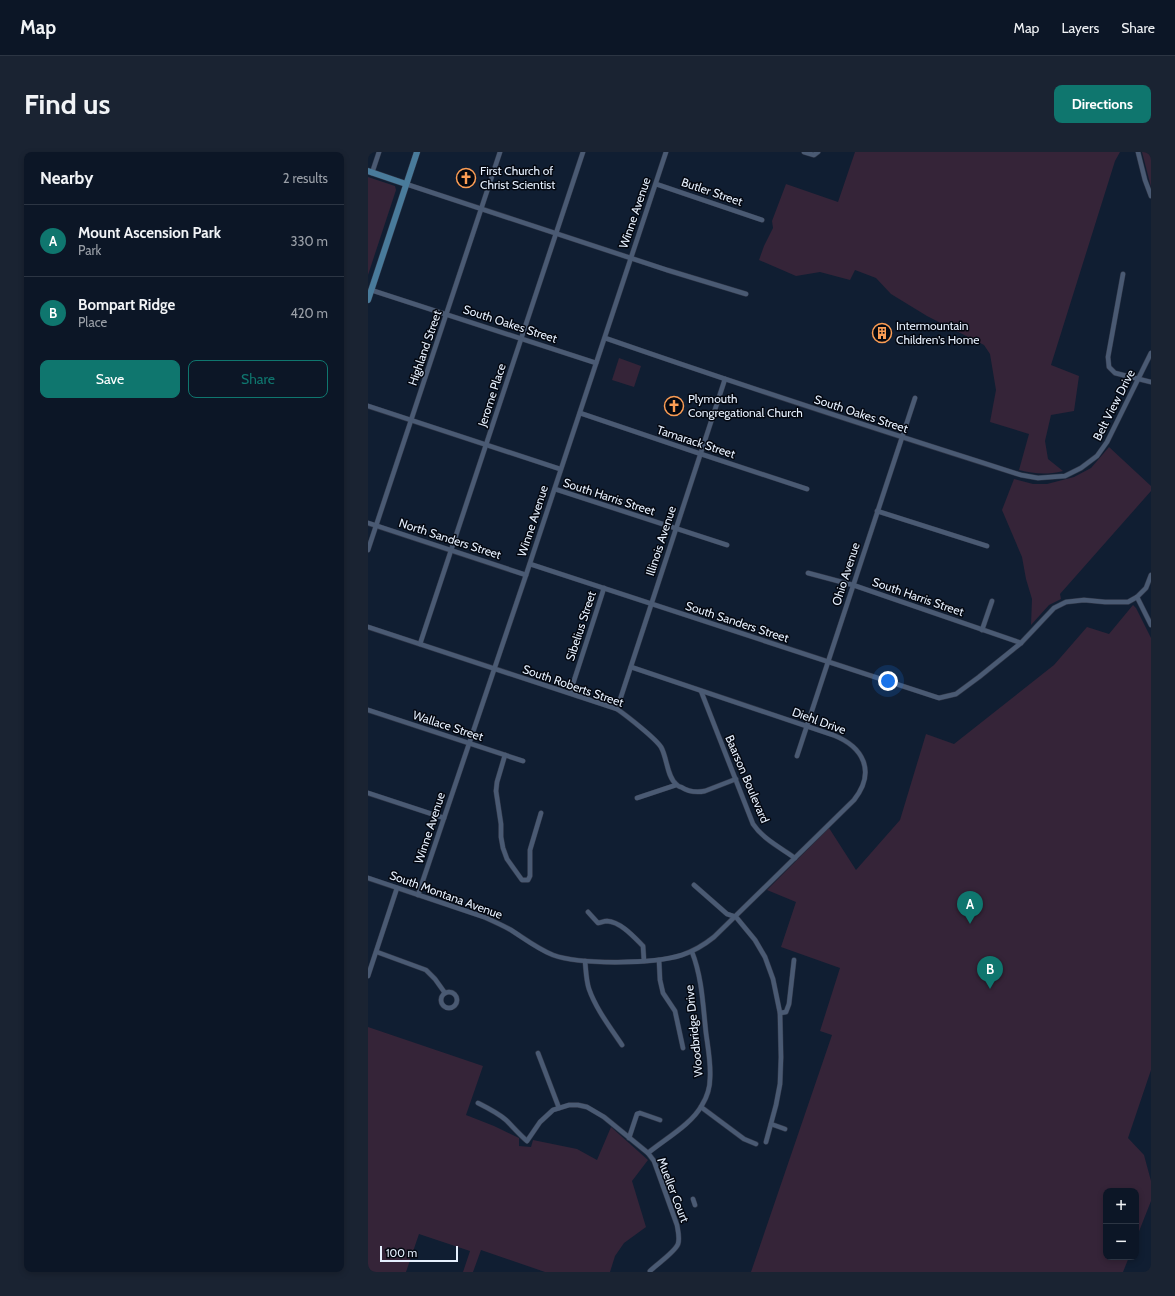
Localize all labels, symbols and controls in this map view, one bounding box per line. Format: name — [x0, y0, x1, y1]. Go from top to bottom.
text: Map — [20, 16, 56, 39]
text: Map — [1014, 19, 1039, 37]
text: Layers — [1061, 19, 1099, 37]
text: Share — [1121, 19, 1155, 37]
button: Directions — [1054, 85, 1151, 123]
text: Find us — [24, 87, 110, 121]
place label: First Church of Christ Scientist — [480, 163, 555, 192]
church icon: First Church of Christ Scientist — [455, 167, 477, 189]
text: Nearby — [40, 168, 93, 188]
text: 2 results — [283, 170, 328, 186]
street label: Butler Street — [680, 174, 745, 209]
street label: Winne Avenue — [615, 175, 654, 250]
text: Mount Ascension Park — [78, 224, 221, 242]
text: A — [49, 233, 57, 249]
text: 330 m — [291, 233, 328, 249]
text: Park — [78, 242, 101, 258]
text: Bompart Ridge — [78, 296, 175, 314]
street label: South Oakes Street — [461, 301, 559, 346]
text: B — [49, 305, 57, 321]
text: 420 m — [290, 305, 328, 321]
street label: Highland Street — [405, 308, 444, 388]
text: Place — [78, 314, 107, 330]
place label: Intermountain Children's Home — [896, 318, 979, 347]
building icon: Intermountain Children's Home — [871, 322, 893, 344]
button: Save — [40, 360, 180, 398]
button: Share — [188, 360, 328, 398]
street label: Jerome Place — [474, 361, 509, 429]
street label: Belt View Drive — [1089, 367, 1138, 443]
place label: Plymouth Congregational Church — [688, 391, 803, 420]
street label: South Oakes Street — [812, 391, 910, 436]
church icon: Plymouth Congregational Church — [663, 395, 685, 417]
street label: Tamarack Street — [655, 422, 737, 461]
street label: South Harris Street — [561, 475, 657, 518]
street label: Winne Avenue — [514, 483, 551, 558]
street label: Illinois Avenue — [642, 504, 679, 578]
street label: North Sanders Street — [397, 515, 503, 562]
street label: Ohio Avenue — [828, 540, 863, 607]
street label: South Harris Street — [870, 574, 966, 619]
street label: Sibelius Street — [562, 589, 599, 663]
street label: South Sanders Street — [684, 598, 791, 645]
street label: South Roberts Street — [521, 661, 626, 710]
your location — [878, 671, 898, 691]
street label: Diehl Drive — [790, 704, 848, 737]
street label: Wallace Street — [411, 707, 485, 744]
street label: Baarson Boulevard — [722, 732, 773, 825]
street label: Winne Avenue — [411, 790, 448, 865]
street label: South Montana Avenue — [388, 867, 505, 922]
pin: A — [957, 891, 983, 924]
pin: B — [977, 956, 1003, 989]
street label: Woodbridge Drive — [681, 984, 706, 1078]
street label: Mueller Court — [654, 1155, 693, 1224]
map controls — [1103, 1188, 1139, 1260]
button: + — [1103, 1188, 1139, 1224]
button: − — [1103, 1224, 1139, 1260]
scale bar — [380, 1244, 458, 1263]
text: 100 m — [386, 1246, 417, 1260]

